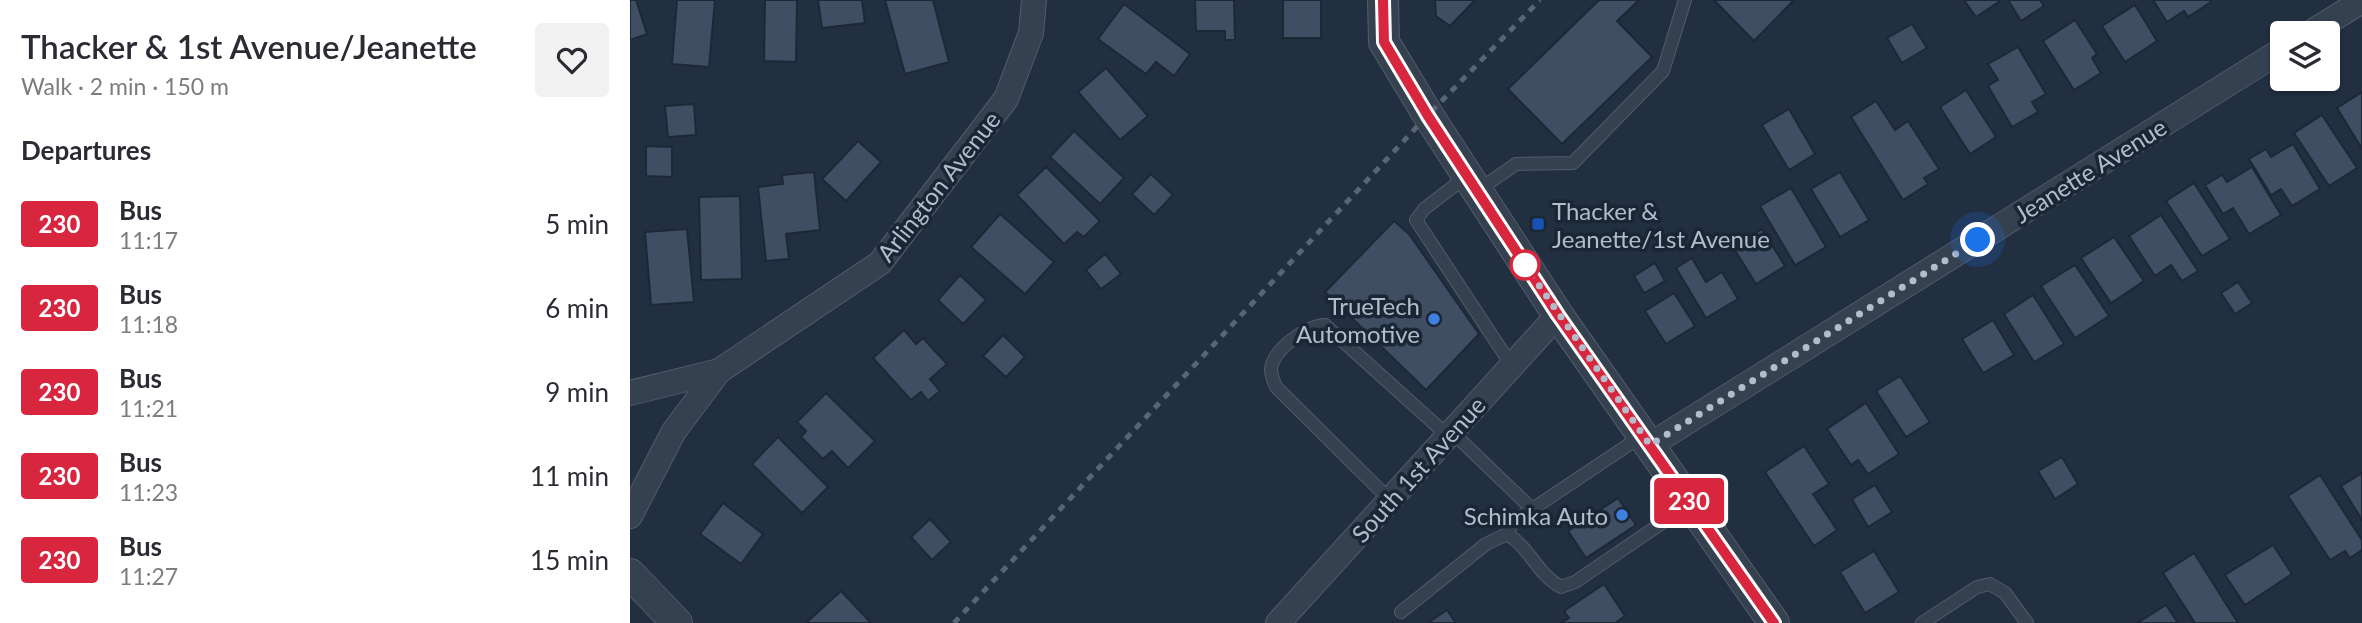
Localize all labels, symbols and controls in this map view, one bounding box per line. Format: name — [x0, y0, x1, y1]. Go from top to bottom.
map controls — [2270, 21, 2340, 91]
button: layers — [2270, 21, 2340, 91]
button: heart — [535, 23, 609, 97]
text: Thacker & 1st Avenue/Jeanette — [21, 26, 477, 66]
text: Walk · 2 min · 150 m — [21, 72, 229, 100]
street label: Arlington Avenue — [870, 105, 1006, 267]
street label: Jeanette Avenue — [2008, 112, 2172, 228]
text: Departures — [21, 134, 151, 166]
text: Bus — [119, 194, 162, 226]
place label: Thacker & Jeanette/1st Avenue — [1552, 196, 1770, 253]
text: 5 min — [545, 208, 609, 240]
text: 230 — [39, 209, 80, 238]
marker: Thacker & Jeanette/1st Avenue — [1530, 216, 1546, 232]
your location — [1960, 222, 1995, 257]
text: 11:17 — [119, 226, 178, 254]
unlabelled marker — [1510, 250, 1540, 280]
text: Bus — [119, 278, 162, 310]
place label: TrueTech Automotive — [1296, 291, 1420, 348]
text: 6 min — [545, 292, 609, 324]
text: 230 — [39, 293, 80, 322]
text: 11:18 — [119, 310, 178, 338]
marker: TrueTech Automotive — [1426, 311, 1442, 327]
text: Bus — [119, 362, 162, 394]
text: 9 min — [545, 376, 609, 408]
text: 230 — [39, 377, 80, 406]
street label: South 1st Avenue — [1345, 390, 1491, 548]
text: 11:21 — [119, 394, 178, 422]
text: Bus — [119, 446, 162, 478]
text: 11 min — [530, 460, 609, 492]
text: 230 — [39, 461, 80, 490]
text: 11:23 — [119, 478, 178, 506]
line badge: 230 — [1649, 478, 1729, 524]
text: 230 — [1668, 486, 1710, 515]
place label: Schimka Auto — [1464, 501, 1608, 530]
marker: Schimka Auto — [1614, 507, 1630, 523]
text: Bus — [119, 530, 162, 562]
text: 15 min — [530, 544, 609, 576]
text: 230 — [39, 545, 80, 574]
text: 11:27 — [119, 562, 178, 590]

